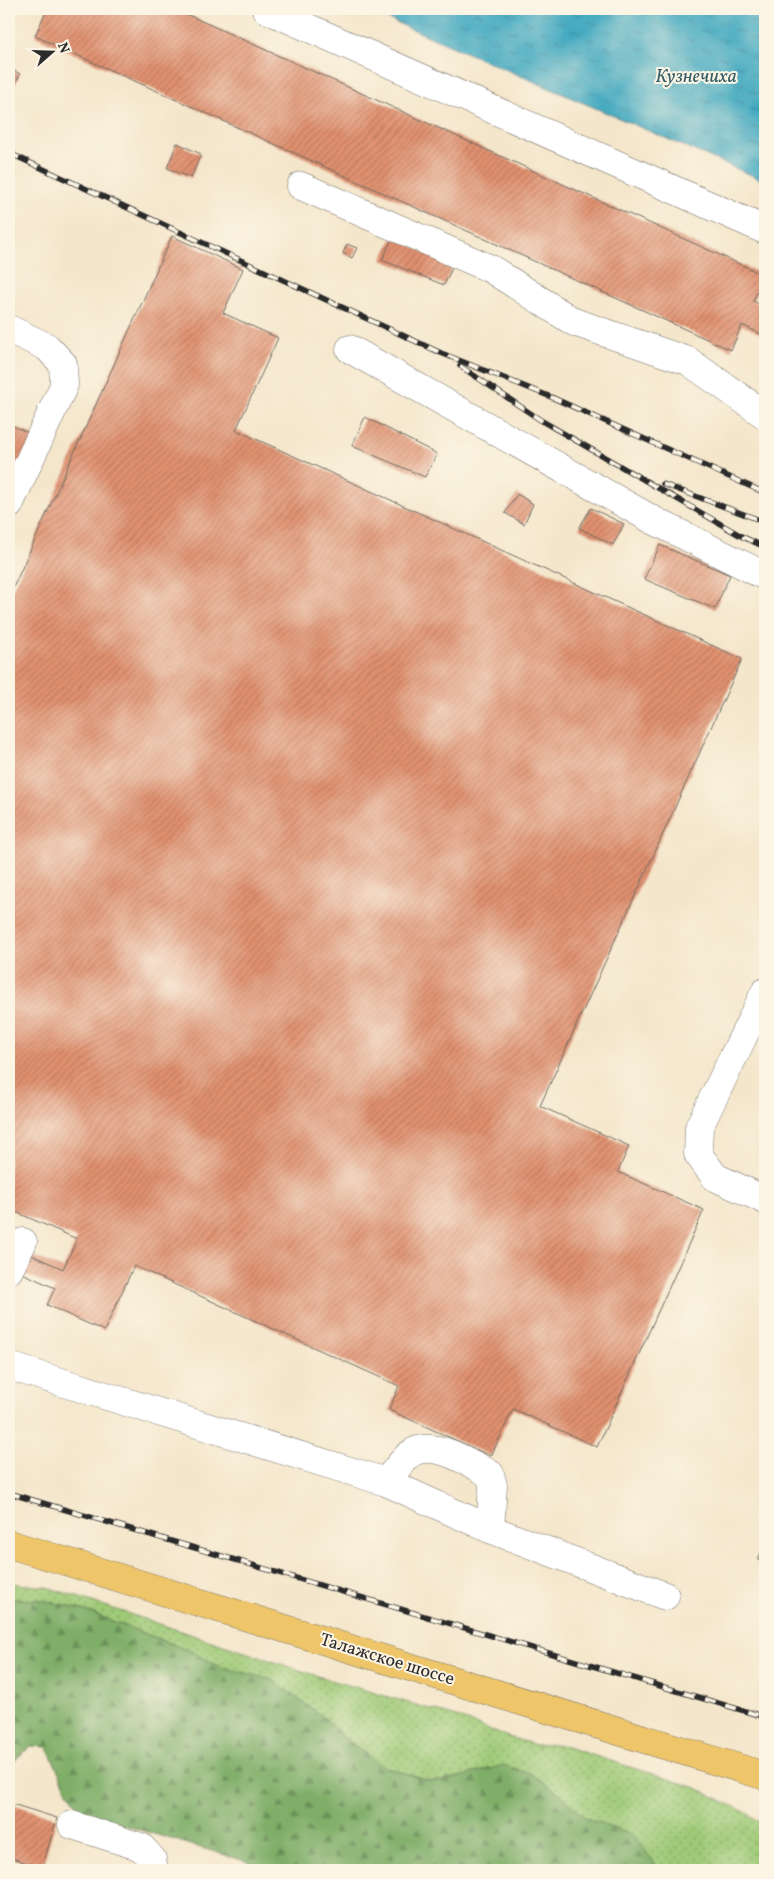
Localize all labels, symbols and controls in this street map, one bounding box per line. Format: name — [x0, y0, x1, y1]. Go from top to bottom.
north arrow — [28, 28, 78, 78]
text: N — [52, 40, 73, 56]
water label: Кузнечиха — [655, 64, 737, 90]
street label: Талажское шоссе — [317, 1628, 457, 1692]

